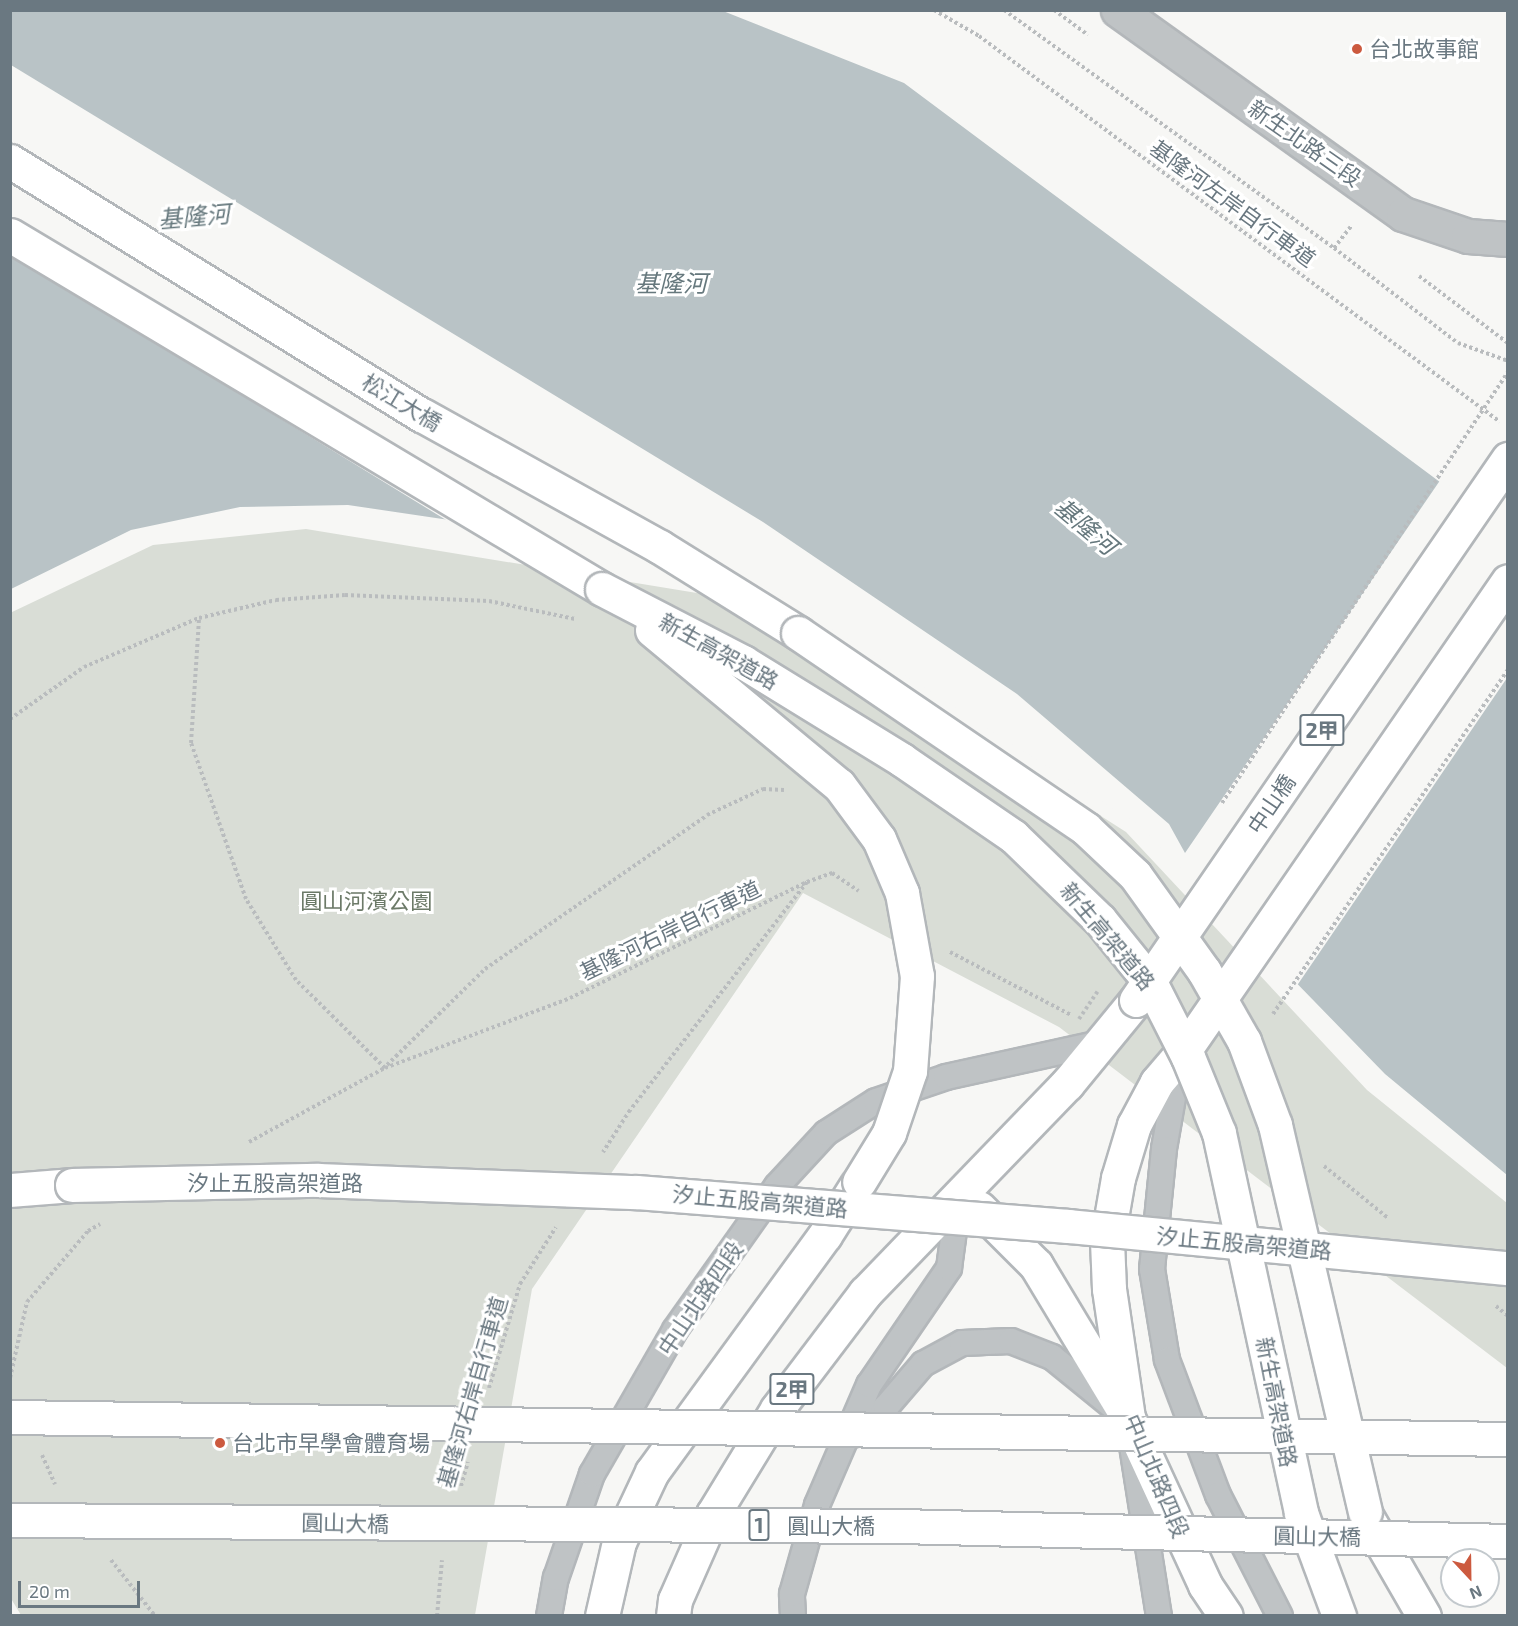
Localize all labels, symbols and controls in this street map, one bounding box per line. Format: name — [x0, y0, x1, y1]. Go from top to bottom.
place label: 台北故事館 — [1369, 36, 1479, 62]
marker: 台北故事館 — [1350, 42, 1364, 56]
street label: 新生北路三段 — [1243, 94, 1367, 192]
street label: 基隆河左岸自行車道 — [1145, 134, 1321, 272]
water label: 基隆河 — [157, 199, 231, 233]
water label: 基隆河 — [635, 269, 707, 297]
street label: 松江大橋 — [357, 368, 447, 436]
water label: 基隆河 — [1049, 492, 1123, 560]
street label: 新生高架道路 — [655, 607, 783, 695]
road number: 2甲 — [1298, 712, 1346, 748]
street label: 中山橋 — [1242, 769, 1300, 839]
street label: 基隆河右岸自行車道 — [575, 875, 765, 985]
street label: 新生高架道路 — [1055, 877, 1161, 995]
park label: 圓山河濱公園 — [300, 888, 432, 914]
street label: 汐止五股高架道路 — [187, 1170, 363, 1196]
street label: 汐止五股高架道路 — [671, 1180, 849, 1222]
street label: 汐止五股高架道路 — [1155, 1222, 1333, 1264]
street label: 中山北路四段 — [652, 1236, 748, 1360]
street label: 基隆河右岸自行車道 — [432, 1293, 512, 1491]
street label: 新生高架道路 — [1251, 1335, 1303, 1469]
road number: 2甲 — [768, 1371, 816, 1407]
street label: 中山北路四段 — [1119, 1410, 1195, 1542]
place label: 台北市早學會體育場 — [232, 1430, 430, 1456]
marker: 台北市早學會體育場 — [213, 1436, 227, 1450]
road number: 1 — [747, 1507, 771, 1543]
street label: 圓山大橋 — [301, 1509, 389, 1537]
street label: 圓山大橋 — [787, 1513, 875, 1539]
street label: 圓山大橋 — [1273, 1522, 1361, 1550]
north arrow — [1440, 1548, 1500, 1608]
scale bar — [21, 1569, 142, 1607]
text: 20 m — [29, 1580, 70, 1602]
text: N — [1467, 1582, 1485, 1604]

